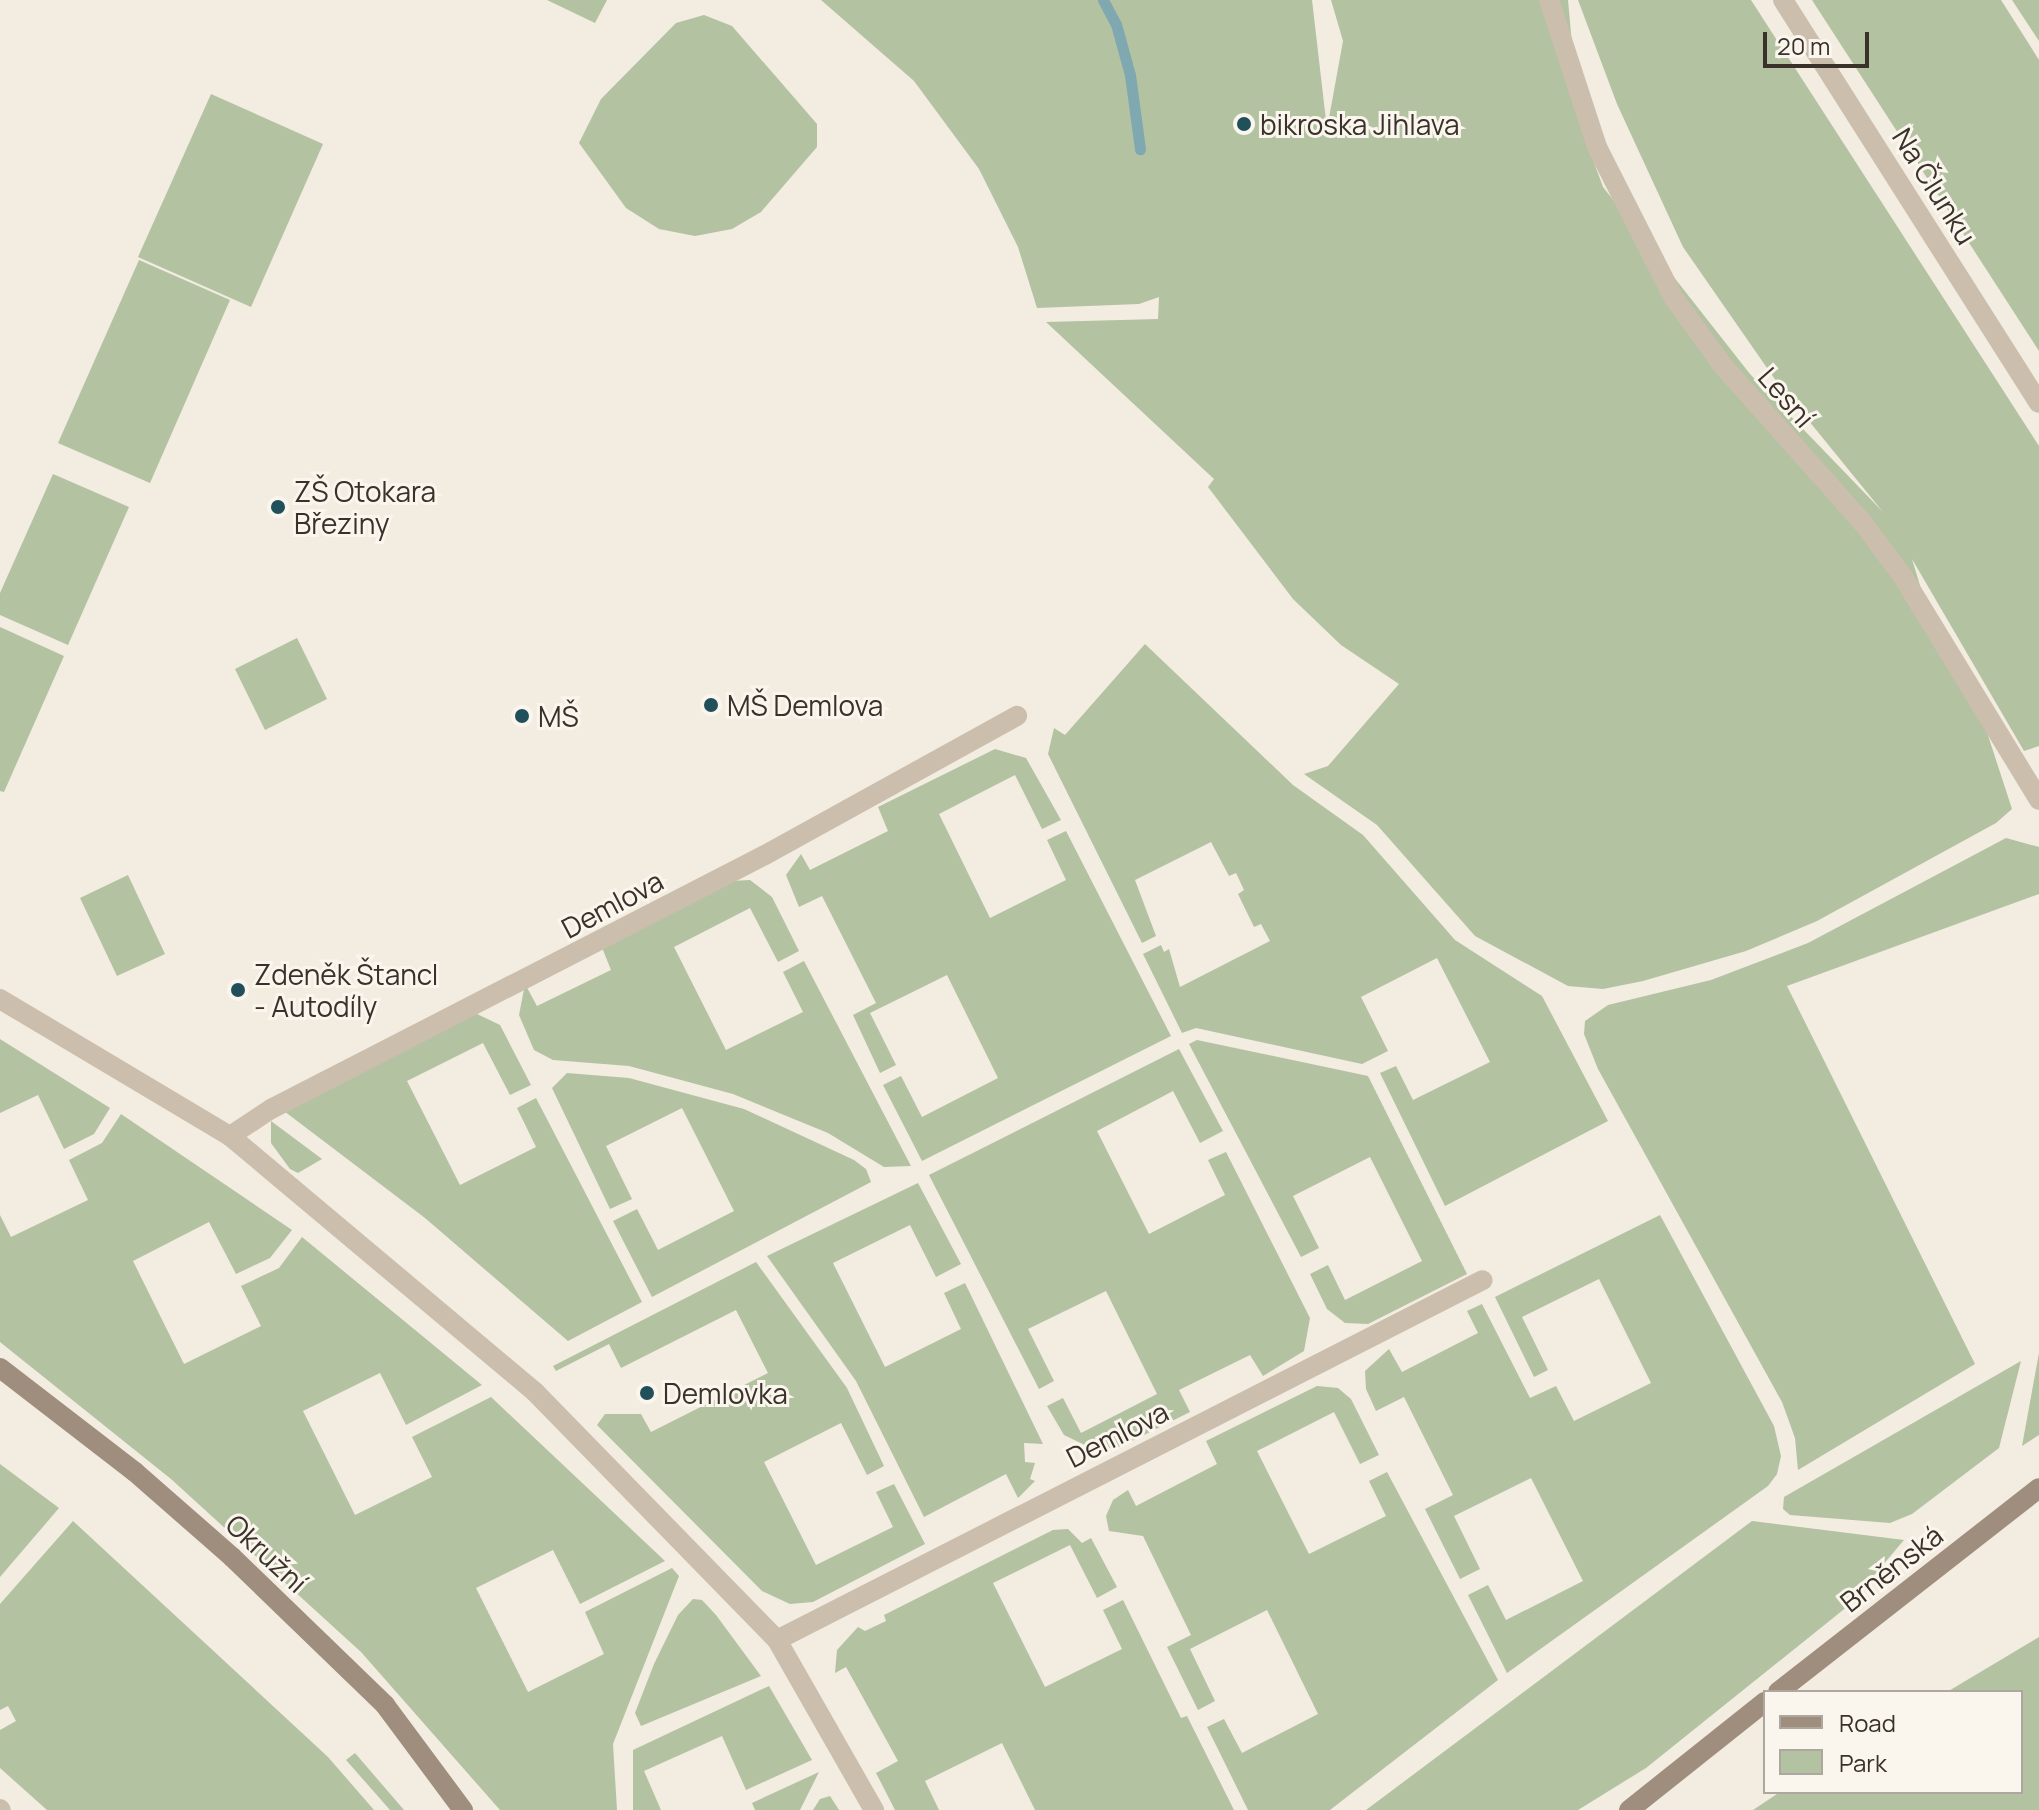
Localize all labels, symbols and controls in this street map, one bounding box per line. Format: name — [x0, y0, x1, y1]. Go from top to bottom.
scale bar — [1767, 16, 1873, 66]
text: 20 m — [1777, 29, 1830, 62]
place label: bikroska Jihlava — [1260, 107, 1460, 141]
marker: bikroska Jihlava — [1235, 115, 1253, 133]
street label: Na Člunku — [1886, 122, 1984, 250]
street label: Lesní — [1752, 360, 1822, 434]
place label: ZŠ Otokara Březiny — [294, 474, 436, 540]
marker: ZŠ Otokara Březiny — [269, 498, 287, 516]
place label: MŠ Demlova — [727, 688, 883, 722]
marker: MŠ Demlova — [702, 696, 720, 714]
place label: MŠ — [538, 699, 579, 733]
marker: MŠ — [513, 707, 531, 725]
street label: Demlova — [556, 863, 668, 945]
place label: Zdeněk Štancl - Autodíly — [254, 957, 438, 1023]
marker: Zdeněk Štancl - Autodíly — [229, 981, 247, 999]
place label: Demlovka — [663, 1376, 788, 1410]
marker: Demlovka — [638, 1384, 656, 1402]
street label: Demlova — [1060, 1394, 1174, 1474]
street label: Okružní — [219, 1507, 315, 1599]
street label: Brněnská — [1833, 1518, 1949, 1618]
legend — [1763, 1690, 2023, 1794]
text: Road — [1839, 1706, 1896, 1739]
text: Park — [1839, 1746, 1887, 1779]

